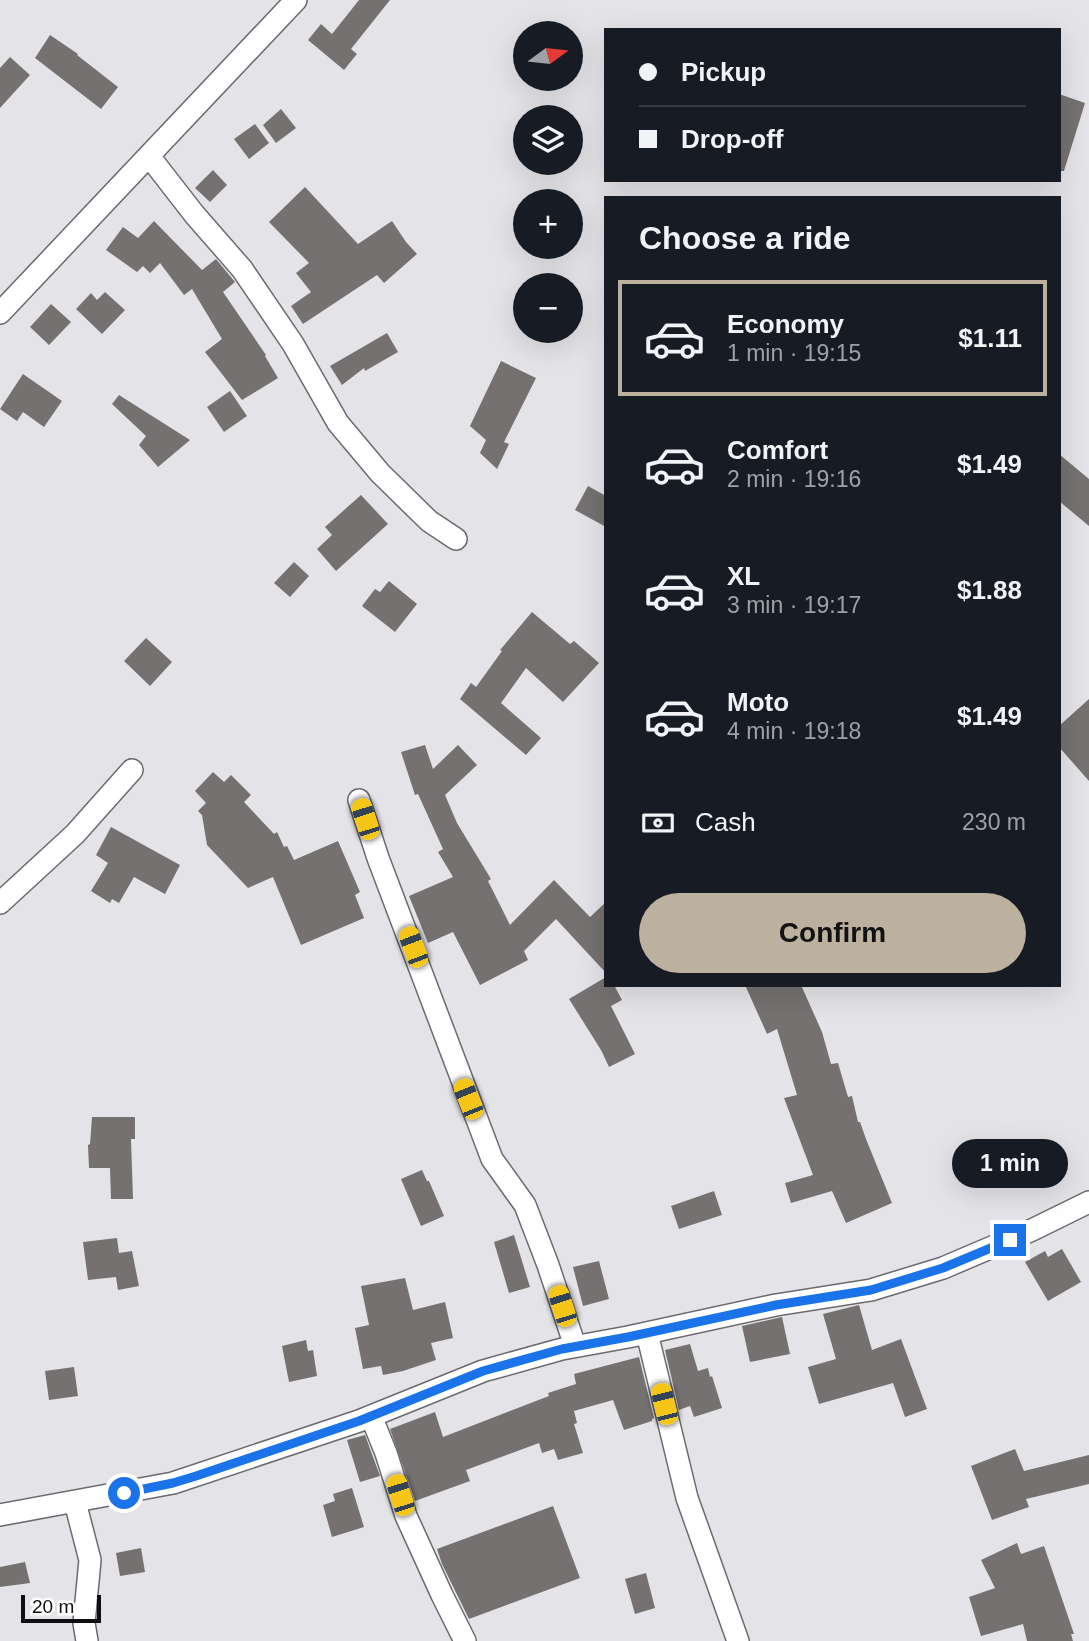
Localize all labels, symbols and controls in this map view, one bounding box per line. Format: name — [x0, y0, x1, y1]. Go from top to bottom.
north arrow — [513, 21, 583, 91]
map controls — [513, 21, 583, 343]
text: Pickup — [681, 57, 766, 87]
button: layers — [513, 105, 583, 175]
text: Drop-off — [681, 124, 784, 154]
button: + — [513, 189, 583, 259]
text: Choose a ride — [639, 220, 851, 256]
button: − — [513, 273, 583, 343]
icon: car — [643, 307, 706, 370]
text: Economy — [727, 309, 844, 339]
text: $1.11 — [958, 323, 1022, 353]
text: 1 min · 19:15 — [727, 340, 861, 366]
icon: car — [643, 433, 706, 496]
text: Comfort — [727, 435, 828, 465]
text: $1.49 — [957, 449, 1022, 479]
text: 2 min · 19:16 — [727, 466, 861, 492]
icon: car — [643, 559, 706, 622]
text: XL — [727, 561, 760, 591]
text: $1.88 — [957, 575, 1022, 605]
text: 3 min · 19:17 — [727, 592, 861, 618]
icon: car — [643, 685, 706, 748]
text: Moto — [727, 687, 789, 717]
text: $1.49 — [957, 701, 1022, 731]
text: 4 min · 19:18 — [727, 718, 861, 744]
car — [349, 796, 382, 842]
icon: cash — [639, 804, 677, 842]
text: Cash — [695, 807, 756, 837]
text: 230 m — [962, 809, 1026, 835]
button: Confirm — [639, 893, 1026, 973]
car — [396, 924, 431, 970]
car — [451, 1076, 486, 1122]
callout: 1 min — [952, 1138, 1068, 1188]
text: 1 min — [980, 1150, 1040, 1176]
route end — [994, 1224, 1026, 1256]
car — [546, 1283, 579, 1329]
car — [649, 1381, 680, 1427]
car — [384, 1472, 417, 1518]
route start — [108, 1477, 140, 1509]
scale bar — [21, 1592, 102, 1624]
text: 20 m — [32, 1596, 74, 1617]

